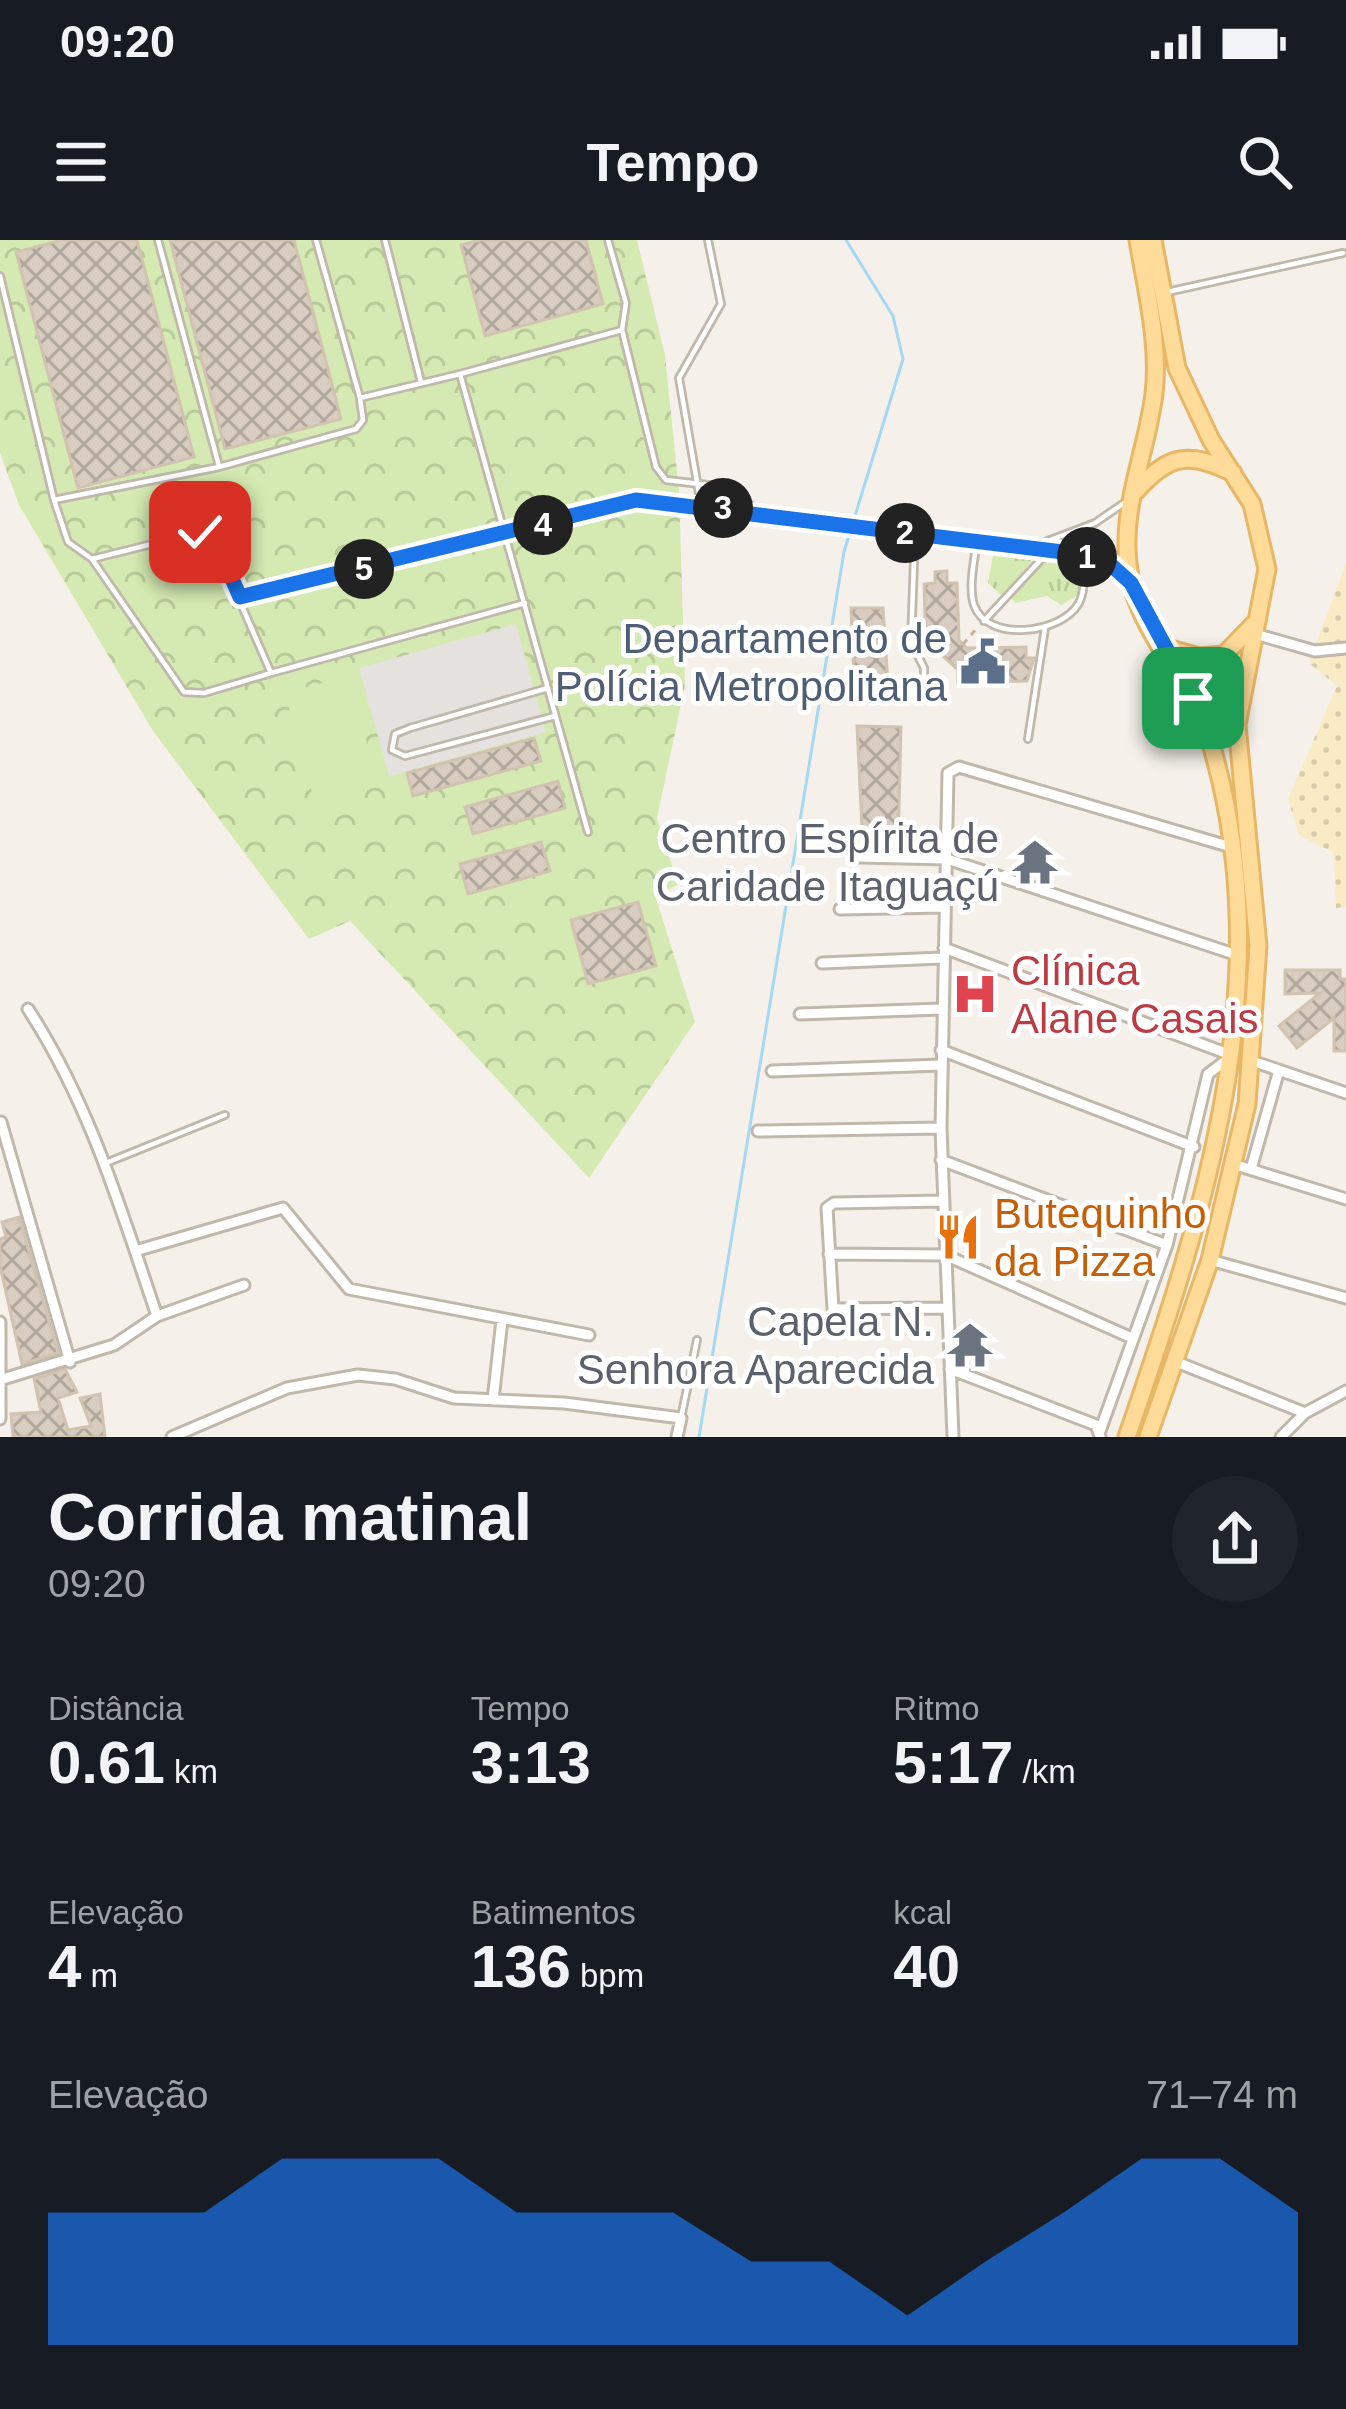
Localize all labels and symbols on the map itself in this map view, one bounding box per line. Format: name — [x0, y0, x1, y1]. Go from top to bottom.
pin: 3 — [693, 478, 753, 538]
pin — [149, 481, 251, 583]
pin: 4 — [513, 495, 573, 555]
pin: 2 — [875, 503, 935, 563]
pin: 1 — [1057, 527, 1117, 587]
pin: 5 — [334, 539, 394, 599]
place label: Departamento de Polícia Metropolitana — [555, 615, 948, 710]
public building icon: Departamento de Polícia Metropolitana — [958, 637, 1008, 687]
pin — [1142, 647, 1244, 749]
place label: Centro Espírita de Caridade Itaguaçú — [656, 815, 999, 910]
temple icon: Centro Espírita de Caridade Itaguaçú — [1010, 837, 1060, 887]
place label: Clínica Alane Casais — [1011, 947, 1258, 1042]
hospital icon: Clínica Alane Casais — [950, 969, 1000, 1019]
place label: Butequinho da Pizza — [994, 1190, 1207, 1285]
restaurant icon: Butequinho da Pizza — [933, 1212, 983, 1262]
place label: Capela N. Senhora Aparecida — [577, 1298, 935, 1393]
temple icon: Capela N. Senhora Aparecida — [945, 1320, 995, 1370]

